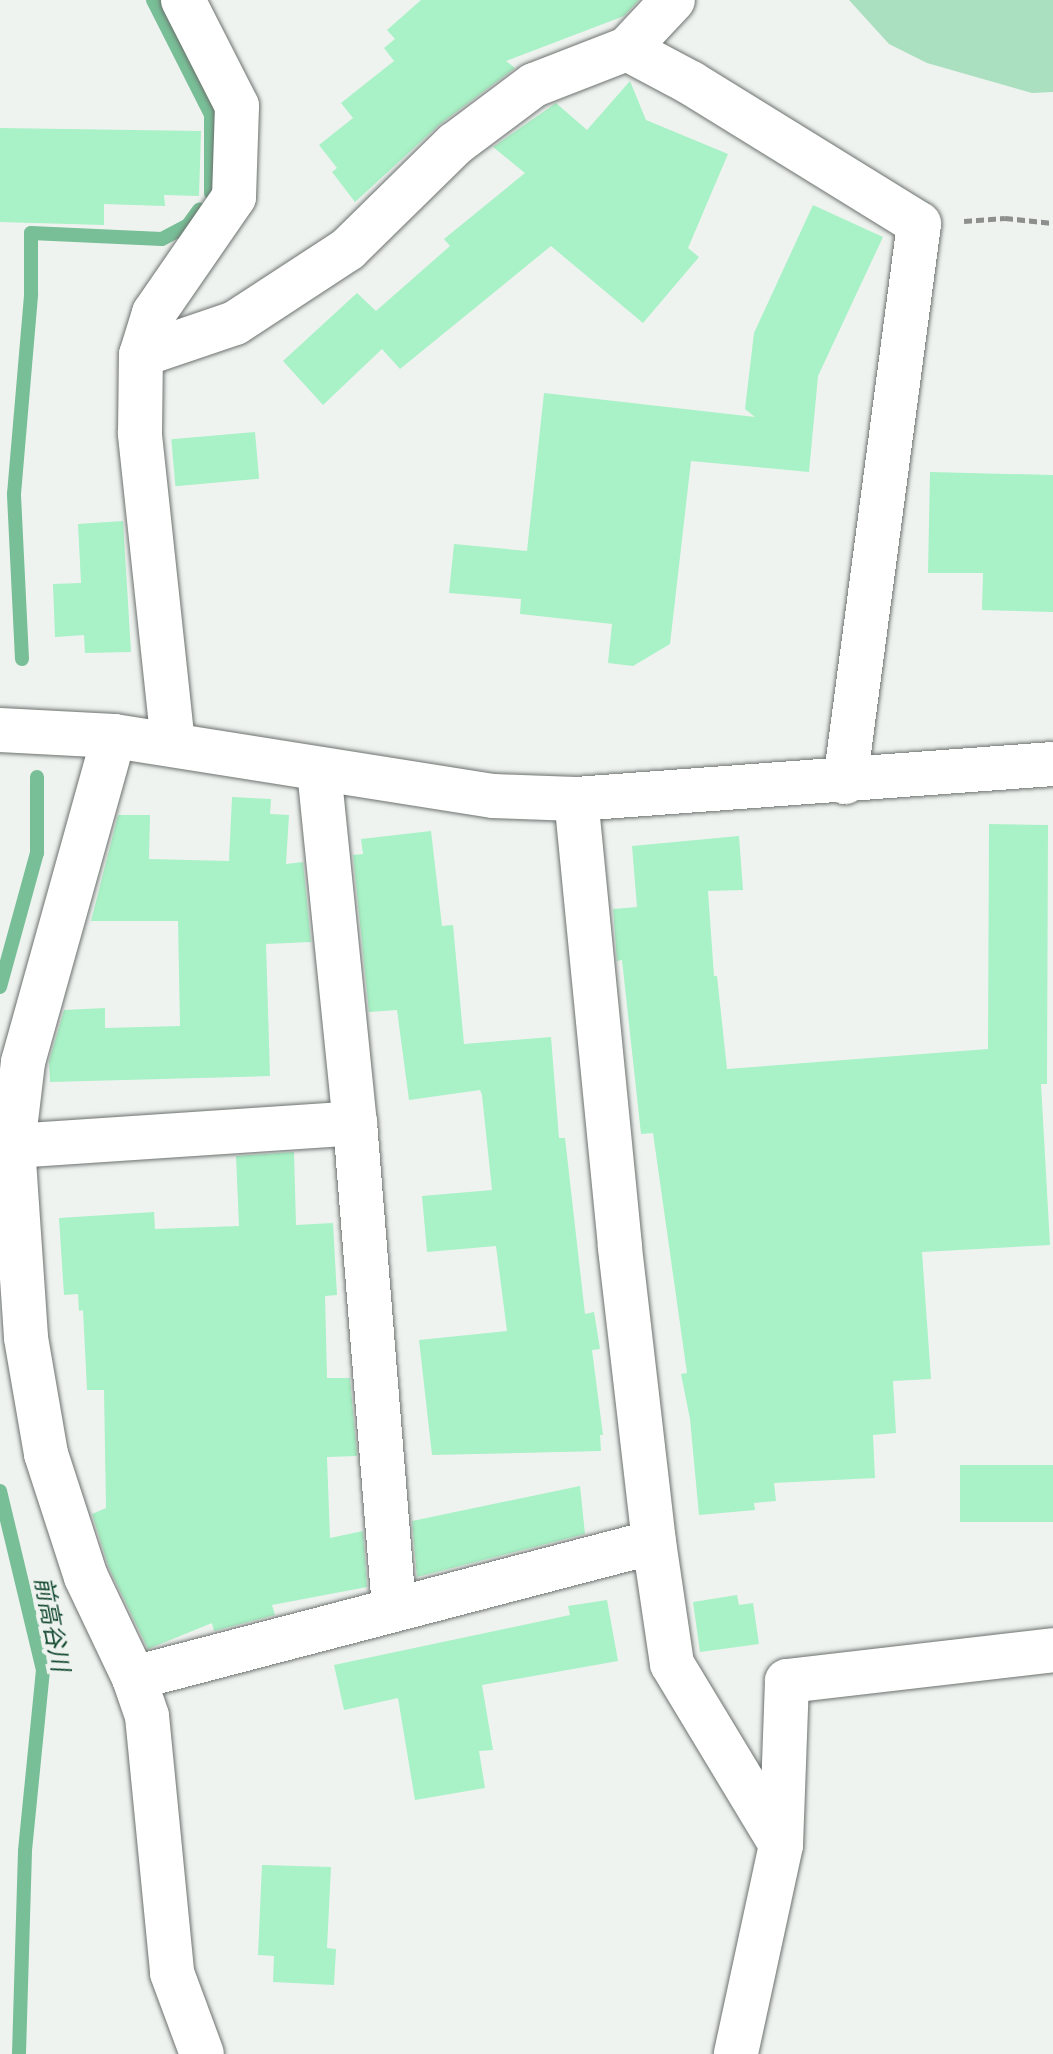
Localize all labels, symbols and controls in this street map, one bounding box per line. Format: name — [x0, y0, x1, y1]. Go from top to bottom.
water label: 前高谷川 — [29, 1574, 75, 1674]

